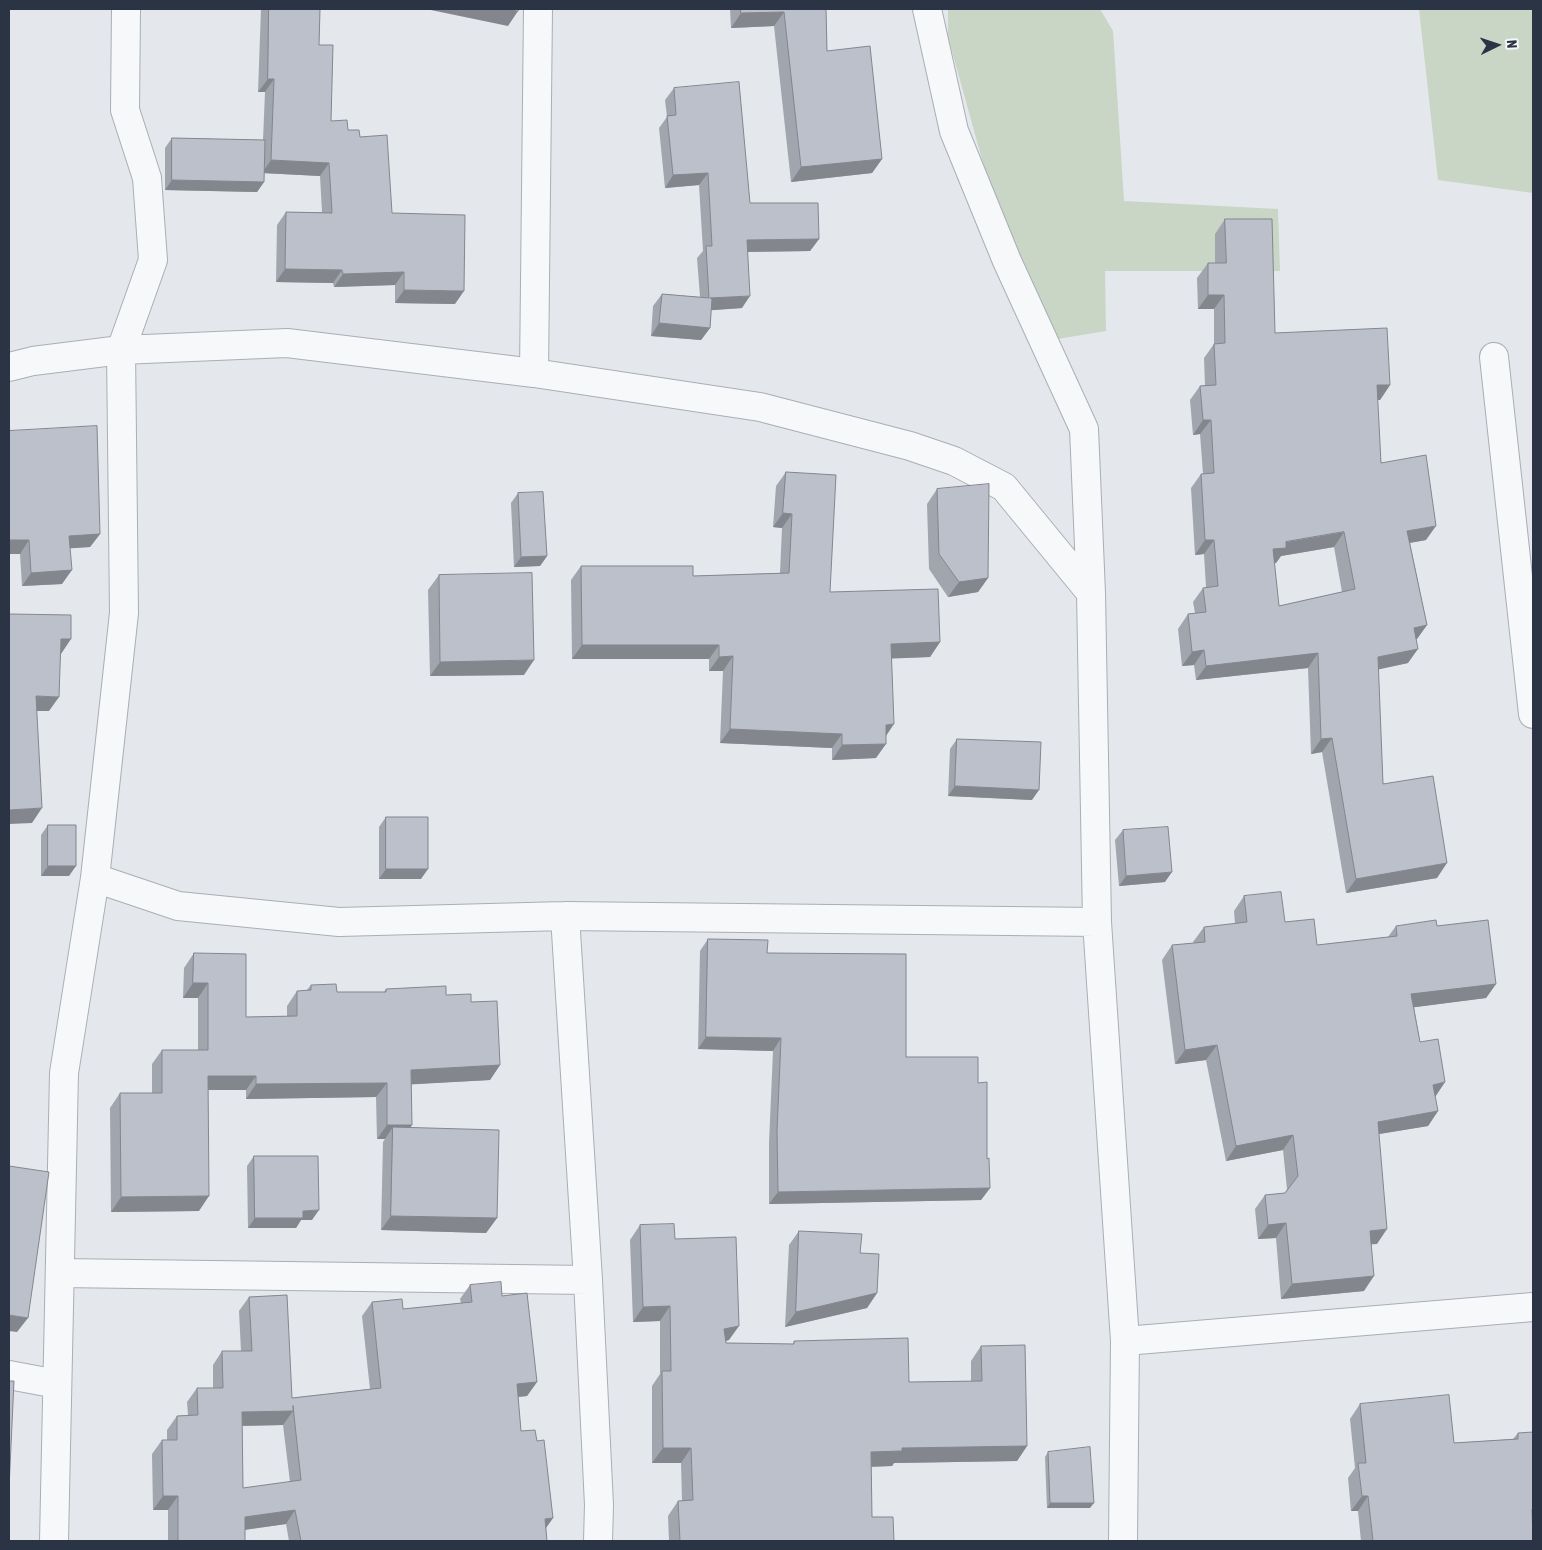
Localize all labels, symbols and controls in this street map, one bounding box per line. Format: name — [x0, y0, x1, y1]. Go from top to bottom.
north arrow — [1472, 20, 1522, 70]
text: N — [1504, 39, 1520, 49]

